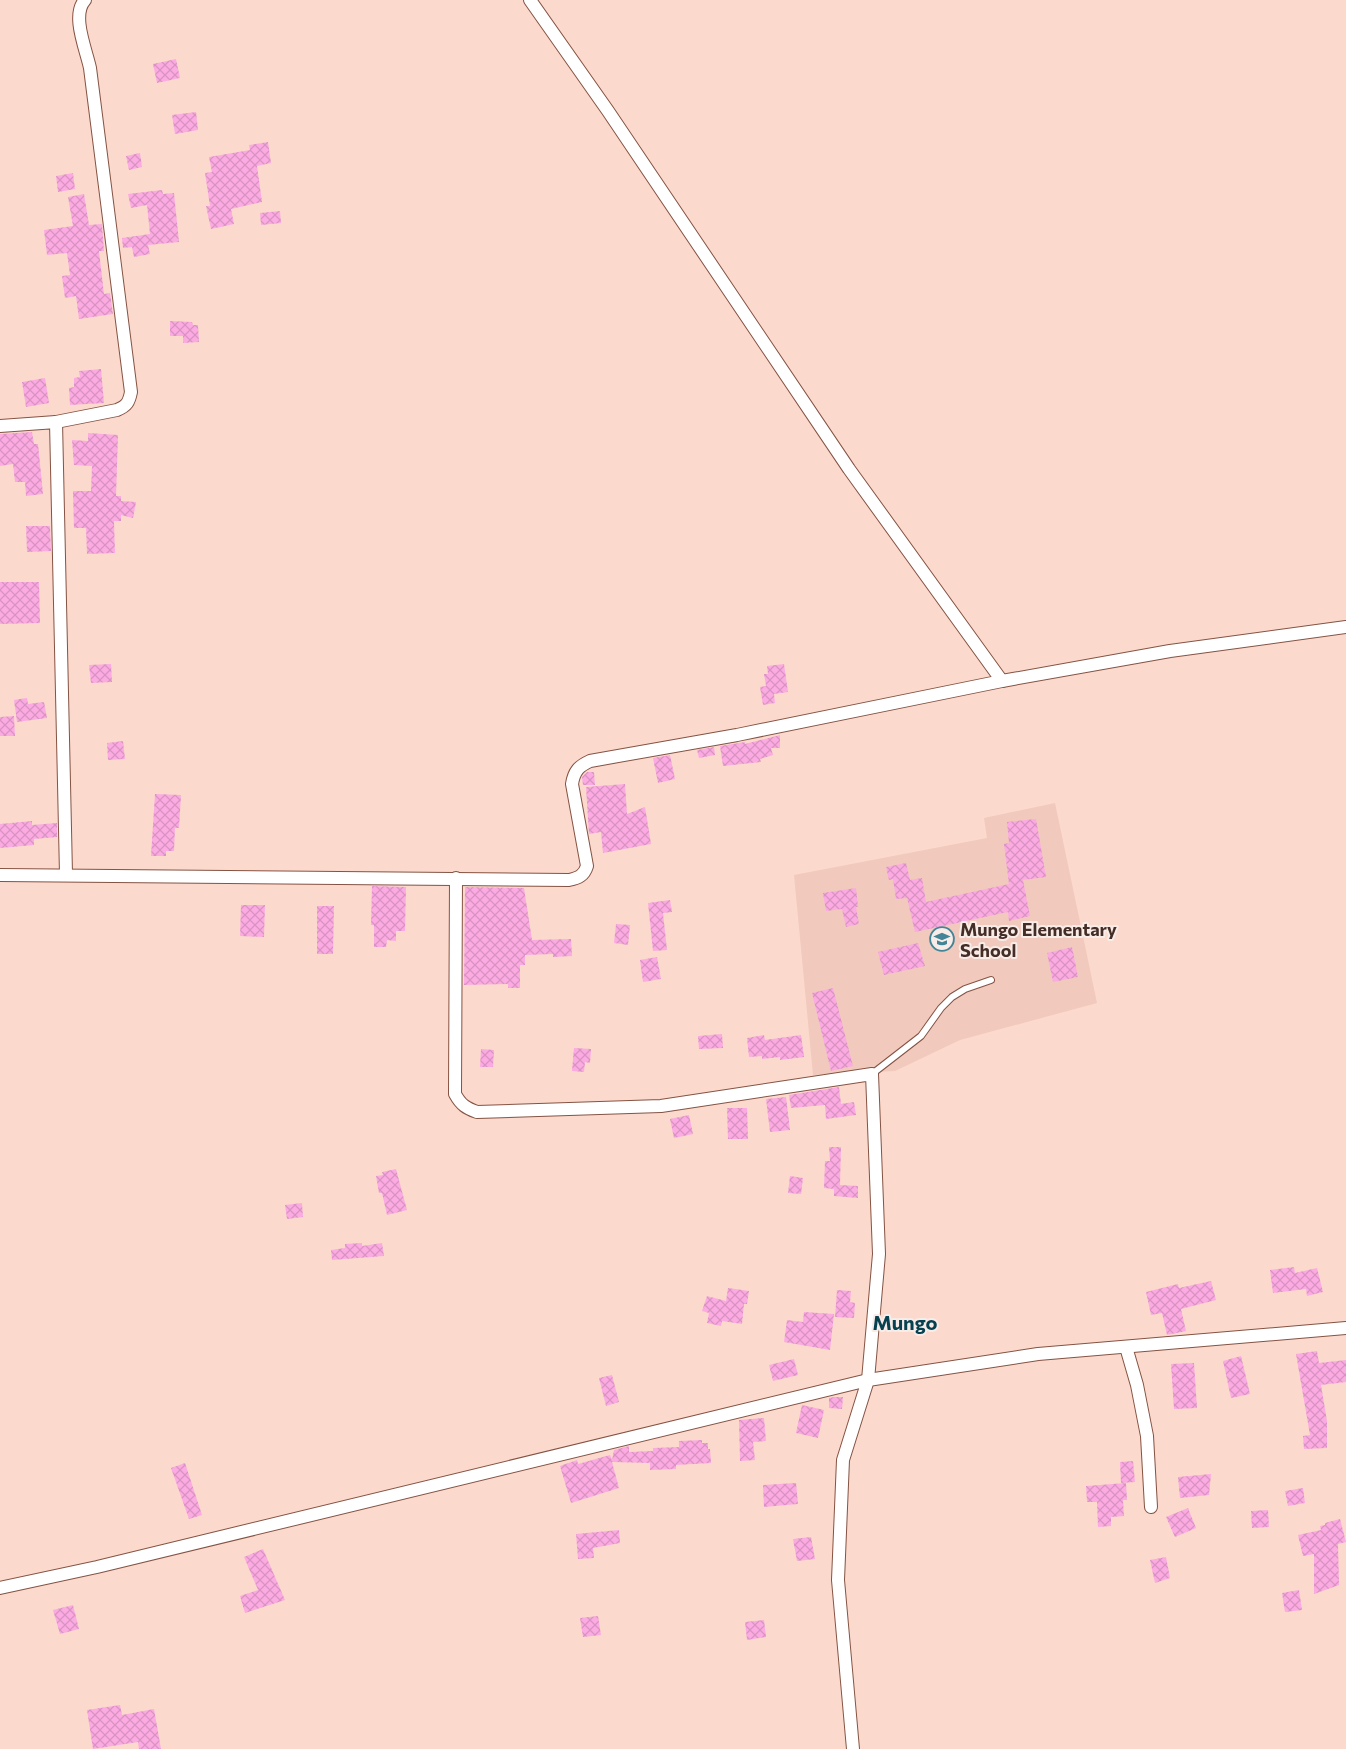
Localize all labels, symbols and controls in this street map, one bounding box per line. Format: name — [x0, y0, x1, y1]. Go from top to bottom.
place label: Mungo Elementary School — [960, 918, 1117, 961]
school or university icon: Mungo Elementary School — [929, 926, 955, 952]
district label: Mungo — [873, 1310, 937, 1334]

